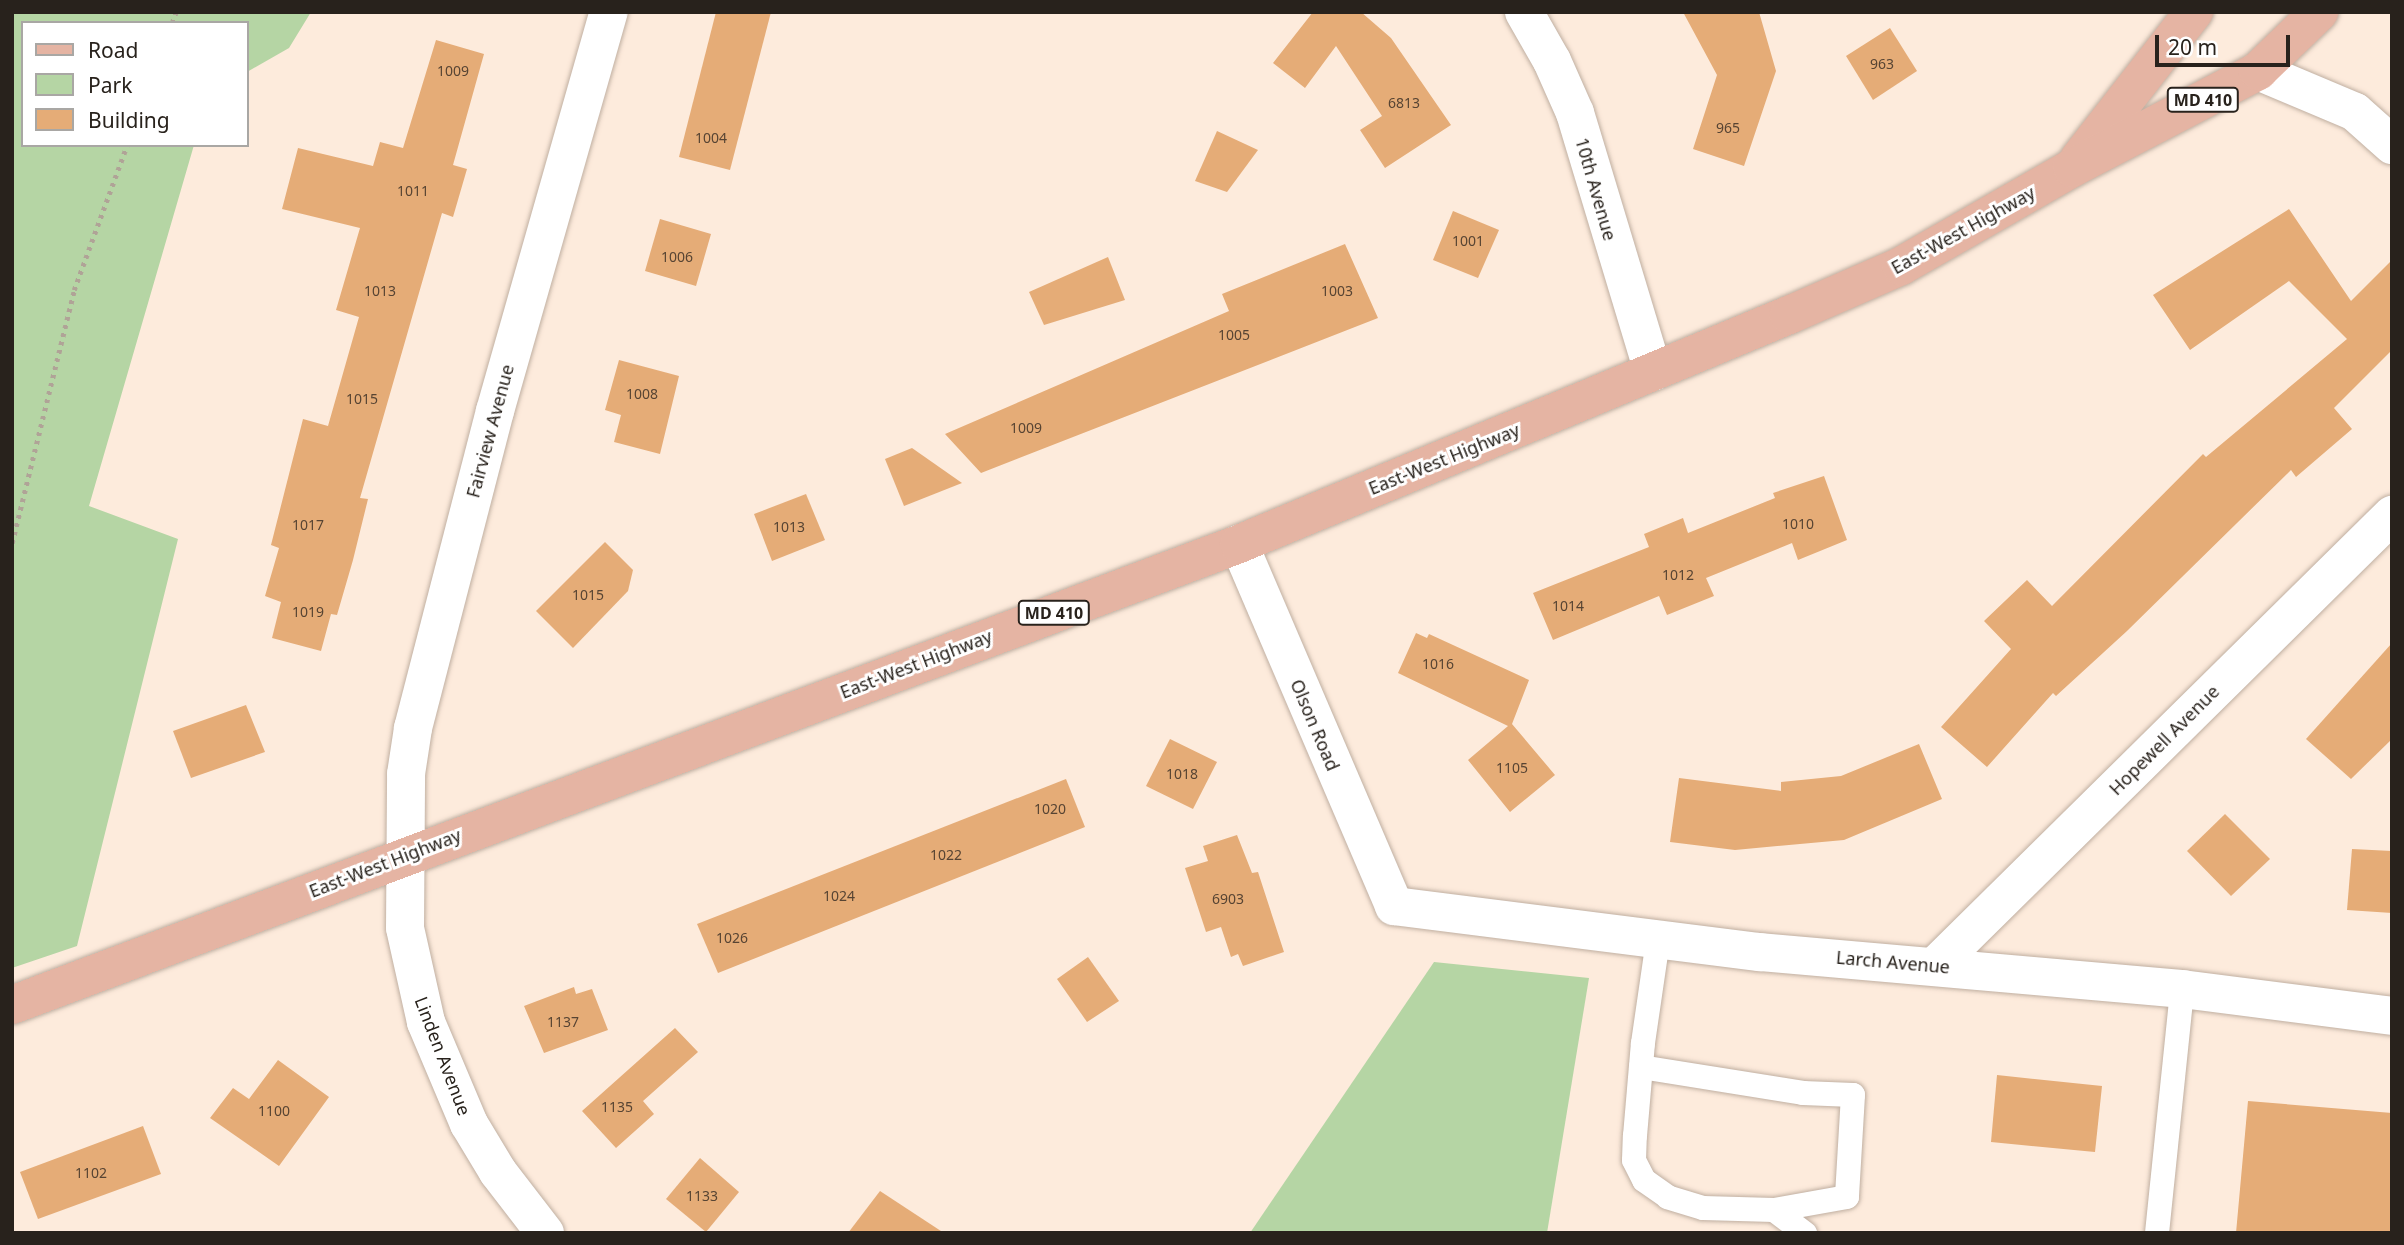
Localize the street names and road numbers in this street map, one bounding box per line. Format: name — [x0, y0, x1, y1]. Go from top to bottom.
road number: MD 410 — [2166, 88, 2240, 113]
street label: 10th Avenue — [1571, 135, 1621, 243]
street label: East-West Highway — [1887, 182, 2039, 278]
street label: Fairview Avenue — [462, 362, 518, 500]
street label: East-West Highway — [1365, 419, 1523, 499]
road number: MD 410 — [1017, 600, 1091, 626]
street label: East-West Highway — [837, 625, 995, 703]
street label: Olson Road — [1286, 676, 1344, 774]
street label: Hopewell Avenue — [2105, 681, 2223, 799]
street label: East-West Highway — [306, 824, 464, 902]
street label: Larch Avenue — [1835, 946, 1951, 978]
street label: Linden Avenue — [410, 994, 476, 1118]

